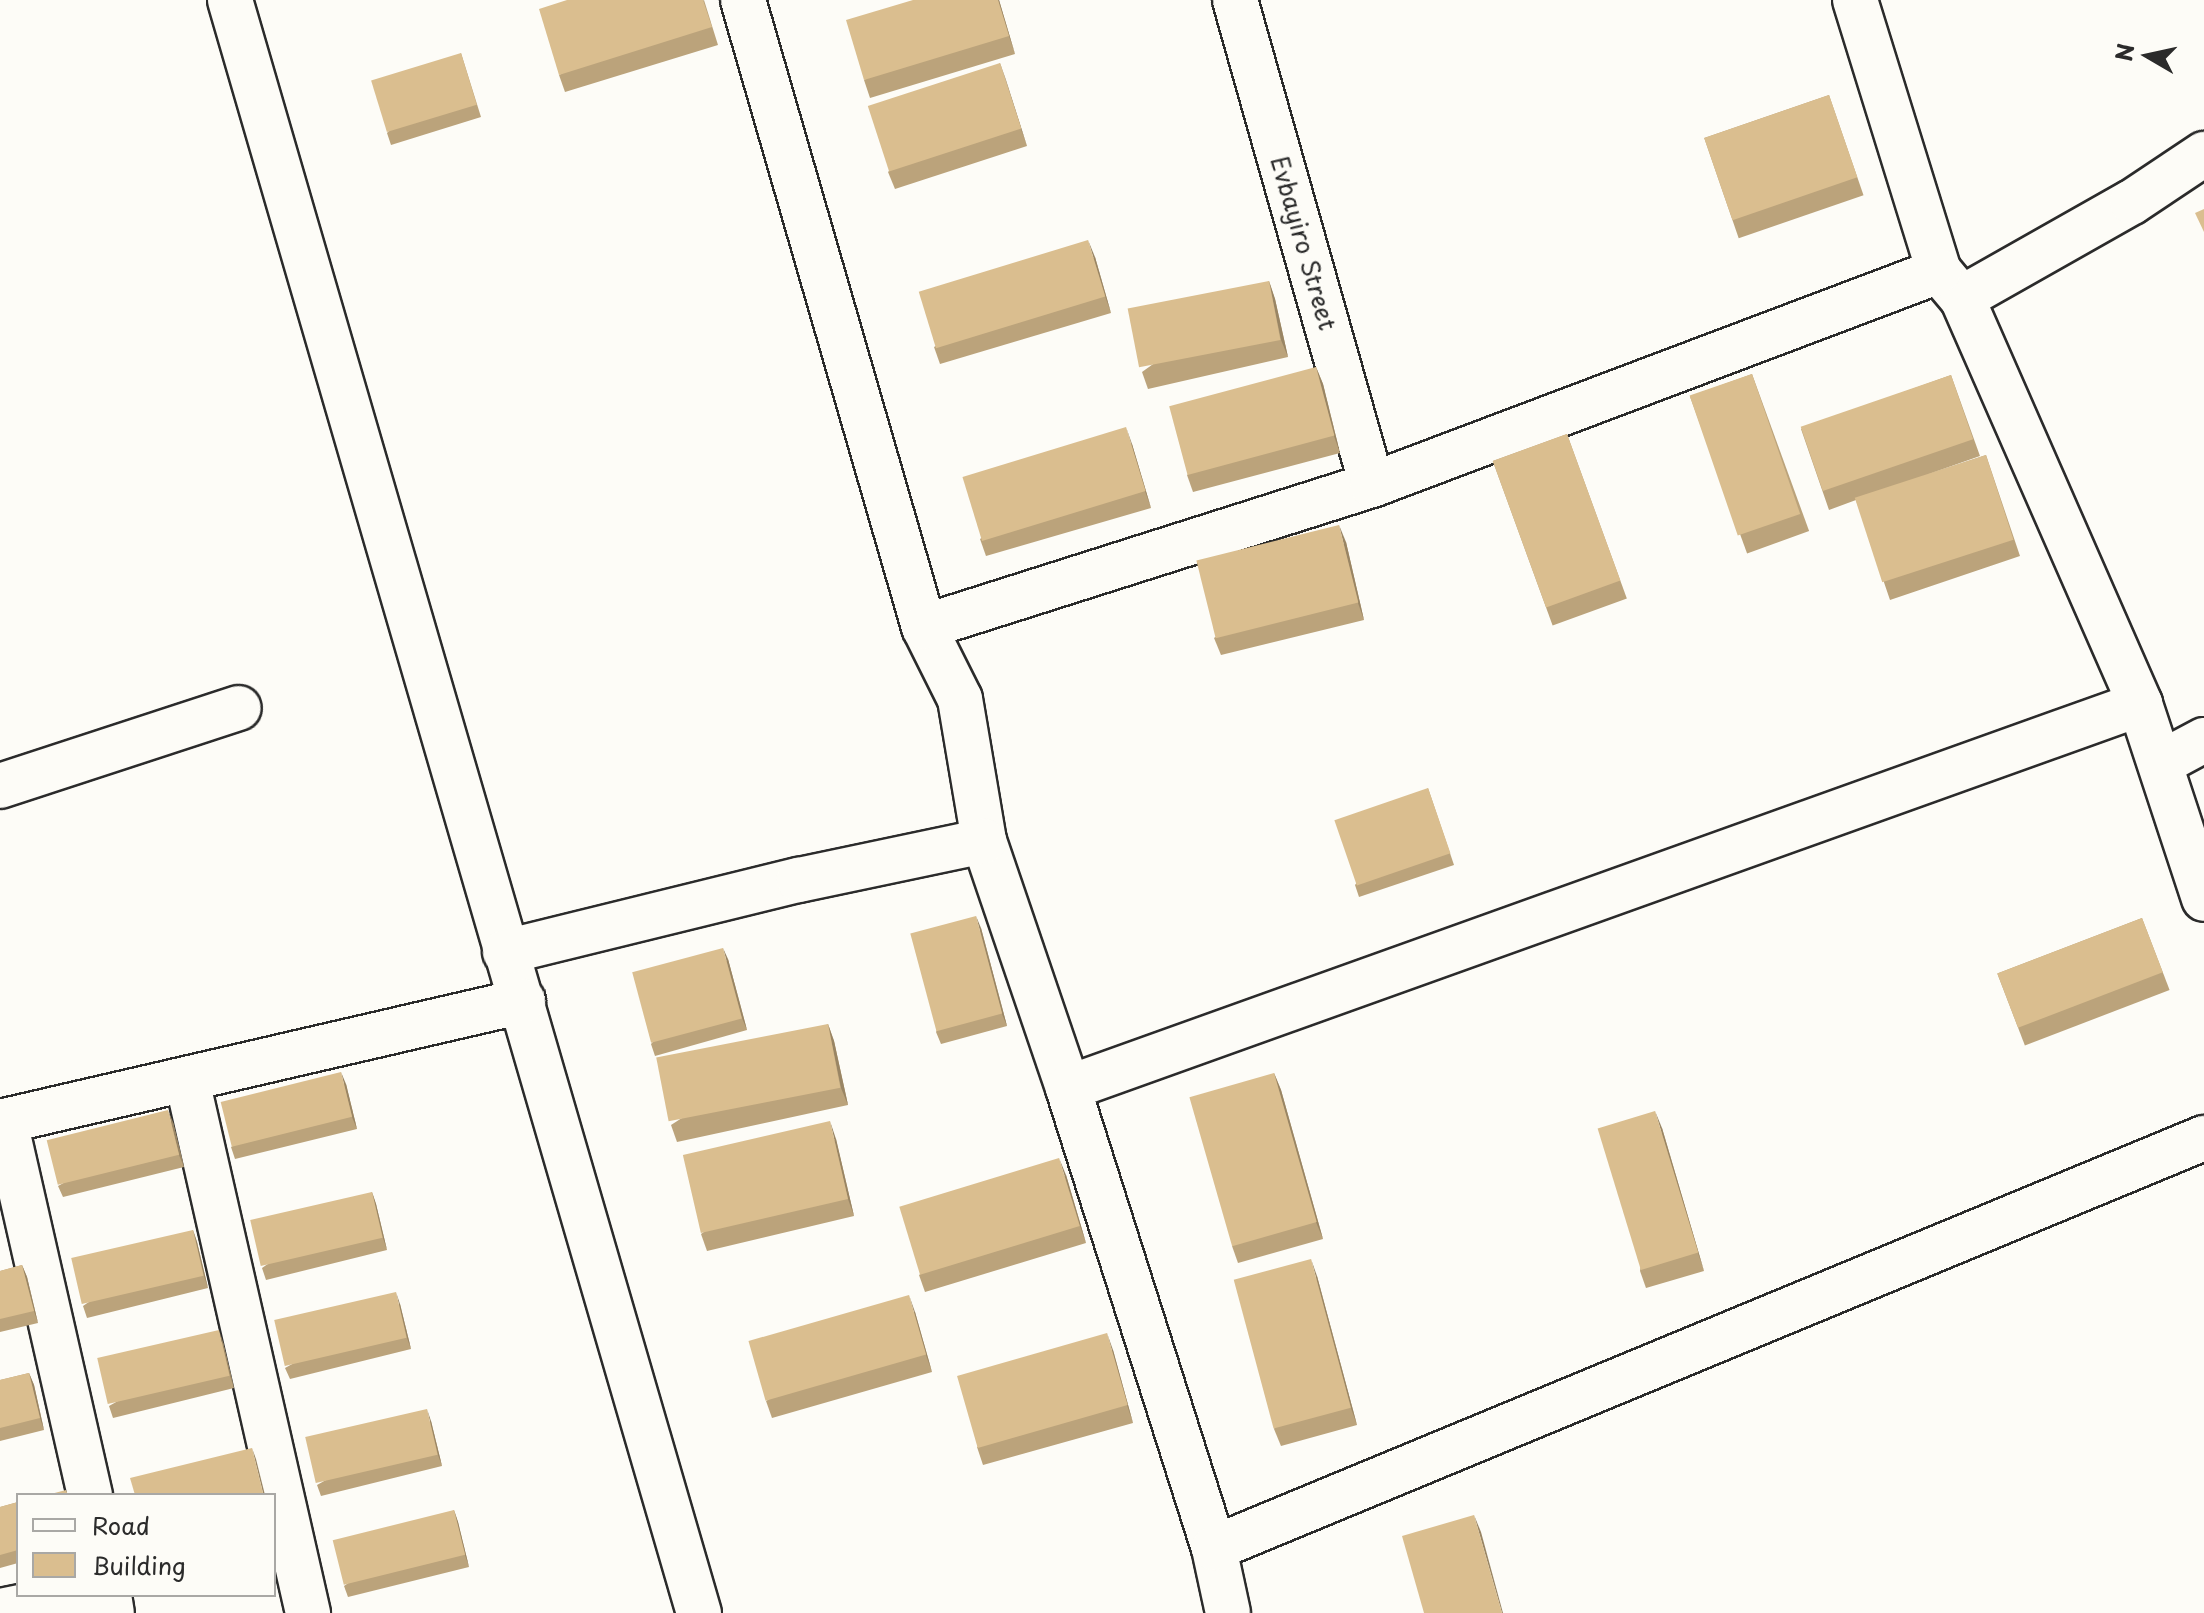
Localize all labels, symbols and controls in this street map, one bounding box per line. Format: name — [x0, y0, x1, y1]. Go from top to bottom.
north arrow — [2108, 16, 2188, 96]
text: N — [2106, 41, 2141, 63]
street label: Evbayiro Street — [1265, 153, 1343, 333]
legend — [16, 1493, 276, 1597]
text: Road — [92, 1507, 150, 1543]
text: Building — [92, 1547, 186, 1583]

